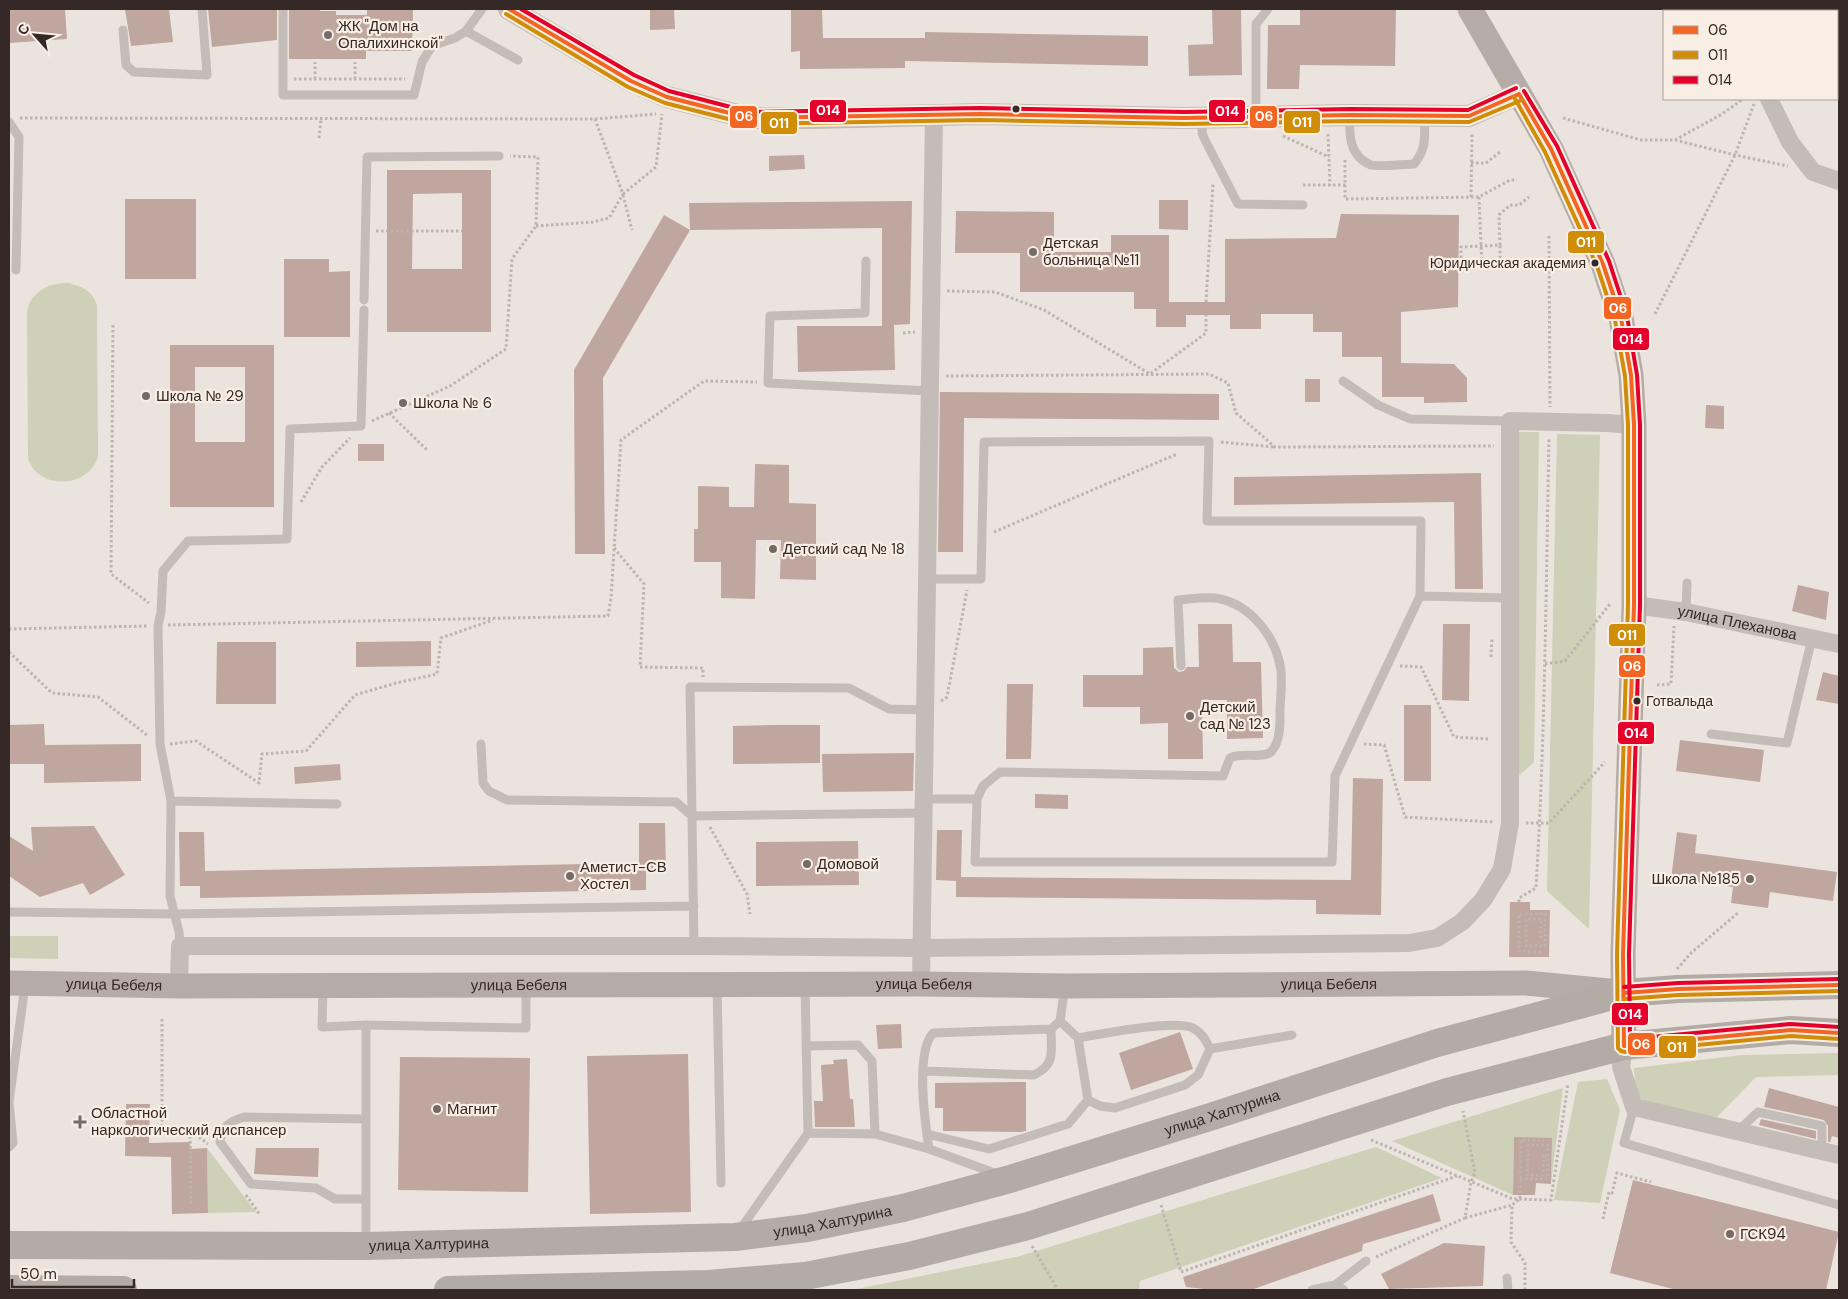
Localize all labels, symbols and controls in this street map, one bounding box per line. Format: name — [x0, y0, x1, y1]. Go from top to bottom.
north arrow — [10, 10, 60, 60]
legend — [1663, 10, 1838, 100]
place label: ЖК "Дом на Опалихинской" — [338, 16, 443, 53]
text: 06 — [1708, 20, 1728, 40]
text: С — [13, 21, 34, 38]
marker: ЖК "Дом на Опалихинской" — [322, 29, 334, 41]
text: 011 — [1708, 45, 1728, 65]
text: 014 — [1708, 70, 1732, 90]
line badge: 014 — [809, 99, 847, 123]
line badge: 014 — [1208, 99, 1246, 123]
text: 014 — [816, 101, 840, 119]
text: 014 — [1215, 102, 1239, 120]
unlabelled marker — [1011, 104, 1021, 114]
line badge: 06 — [729, 105, 758, 129]
line badge: 06 — [1249, 105, 1278, 129]
text: 06 — [735, 107, 753, 125]
text: 06 — [1255, 107, 1273, 125]
line badge: 011 — [1283, 110, 1321, 134]
line badge: 011 — [760, 111, 798, 135]
text: 011 — [1292, 113, 1312, 131]
text: 011 — [769, 114, 789, 132]
line badge: 011 — [1567, 230, 1605, 254]
place label: Детская больница №11 — [1043, 233, 1139, 270]
text: 011 — [1576, 233, 1596, 251]
marker: Детская больница №11 — [1027, 246, 1039, 258]
place label: Юридическая академия — [1430, 254, 1586, 272]
marker: Юридическая академия — [1590, 258, 1600, 268]
line badge: 06 — [1603, 296, 1632, 320]
text: 06 — [1609, 299, 1627, 317]
line badge: 014 — [1612, 327, 1650, 351]
text: 014 — [1619, 330, 1643, 348]
place label: Школа № 29 — [156, 386, 244, 406]
marker: Школа № 29 — [140, 390, 152, 402]
place label: Школа № 6 — [413, 393, 492, 413]
marker: Школа № 6 — [397, 397, 409, 409]
place label: Детский сад № 18 — [783, 539, 905, 559]
marker: Детский сад № 18 — [767, 543, 779, 555]
street label: улица Плеханова — [1677, 601, 1799, 645]
line badge: 011 — [1608, 623, 1646, 647]
text: 011 — [1617, 626, 1637, 644]
line badge: 06 — [1618, 654, 1646, 678]
text: 06 — [1623, 657, 1641, 675]
place label: Готвальда — [1646, 692, 1713, 710]
marker: Готвальда — [1632, 696, 1642, 706]
place label: Детский сад № 123 — [1200, 697, 1271, 734]
marker: Детский сад № 123 — [1184, 710, 1196, 722]
line badge: 014 — [1617, 721, 1655, 745]
text: 014 — [1624, 724, 1648, 742]
place label: Домовой — [817, 854, 879, 874]
place label: Аметист-СВ Хостел — [580, 857, 667, 894]
marker: Домовой — [801, 858, 813, 870]
place label: Школа №185 — [1651, 869, 1740, 889]
marker: Аметист-СВ Хостел — [564, 870, 576, 882]
marker: Школа №185 — [1744, 873, 1756, 885]
street label: улица Бебеля — [66, 974, 162, 996]
street label: улица Бебеля — [876, 974, 972, 995]
street label: улица Бебеля — [1281, 974, 1377, 995]
street label: улица Бебеля — [471, 975, 567, 995]
line badge: 014 — [1611, 1002, 1649, 1026]
text: 014 — [1618, 1005, 1642, 1023]
line badge: 06 — [1627, 1032, 1656, 1056]
text: 06 — [1632, 1035, 1650, 1053]
line badge: 011 — [1658, 1035, 1697, 1059]
text: 011 — [1667, 1038, 1687, 1056]
street label: улица Халтурина — [1162, 1085, 1283, 1140]
place label: Магнит — [447, 1099, 497, 1119]
place label: Областной наркологический диспансер — [91, 1103, 286, 1140]
marker: Магнит — [431, 1103, 443, 1115]
marker: Областной наркологический диспансер — [73, 1115, 87, 1129]
street label: улица Халтурина — [772, 1200, 894, 1242]
place label: ГСК94 — [1740, 1224, 1786, 1244]
marker: ГСК94 — [1724, 1228, 1736, 1240]
street label: улица Халтурина — [369, 1233, 490, 1256]
scale bar — [12, 1256, 135, 1288]
text: 50 m — [20, 1264, 57, 1284]

